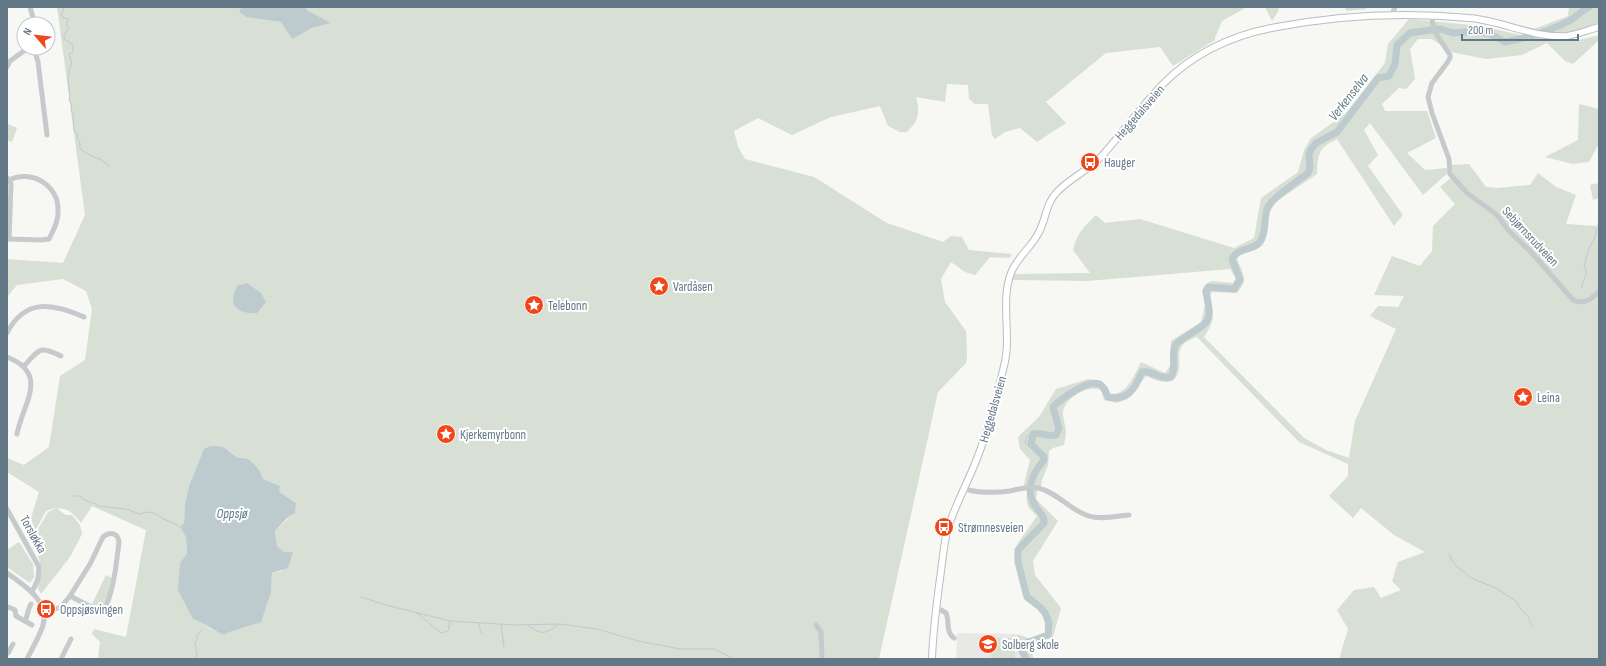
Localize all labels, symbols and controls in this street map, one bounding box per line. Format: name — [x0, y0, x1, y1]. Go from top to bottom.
north arrow — [16, 16, 56, 56]
scale bar — [1462, 16, 1578, 42]
text: 200 m — [1468, 23, 1494, 38]
text: N — [20, 26, 35, 37]
water label: Verkenselva — [1325, 70, 1372, 124]
street label: Heggedalsveien — [1111, 82, 1168, 144]
bus stop icon: Hauger — [1079, 151, 1101, 173]
place label: Hauger — [1104, 155, 1135, 171]
street label: Sebjørnsrudveien — [1499, 203, 1562, 270]
place icon: Vardåsen — [648, 275, 670, 297]
place label: Vardåsen — [673, 279, 713, 295]
place icon: Telebonn — [523, 294, 545, 316]
place label: Telebonn — [548, 298, 587, 314]
street label: Heggedalsveien — [976, 374, 1010, 444]
place icon: Leina — [1512, 386, 1534, 408]
place label: Leina — [1537, 390, 1560, 406]
place icon: Kjerkemyrbonn — [435, 423, 457, 445]
place label: Kjerkemyrbonn — [460, 427, 526, 443]
water label: Oppsjø — [216, 505, 249, 522]
street label: Torsløkka — [16, 513, 50, 556]
bus stop icon: Strømnesveien — [933, 516, 955, 538]
place label: Strømnesveien — [958, 520, 1024, 536]
bus stop icon: Oppsjøsvingen — [35, 598, 57, 620]
place label: Oppsjøsvingen — [60, 602, 123, 618]
school or university icon: Solberg skole — [977, 633, 999, 655]
place label: Solberg skole — [1002, 637, 1059, 653]

